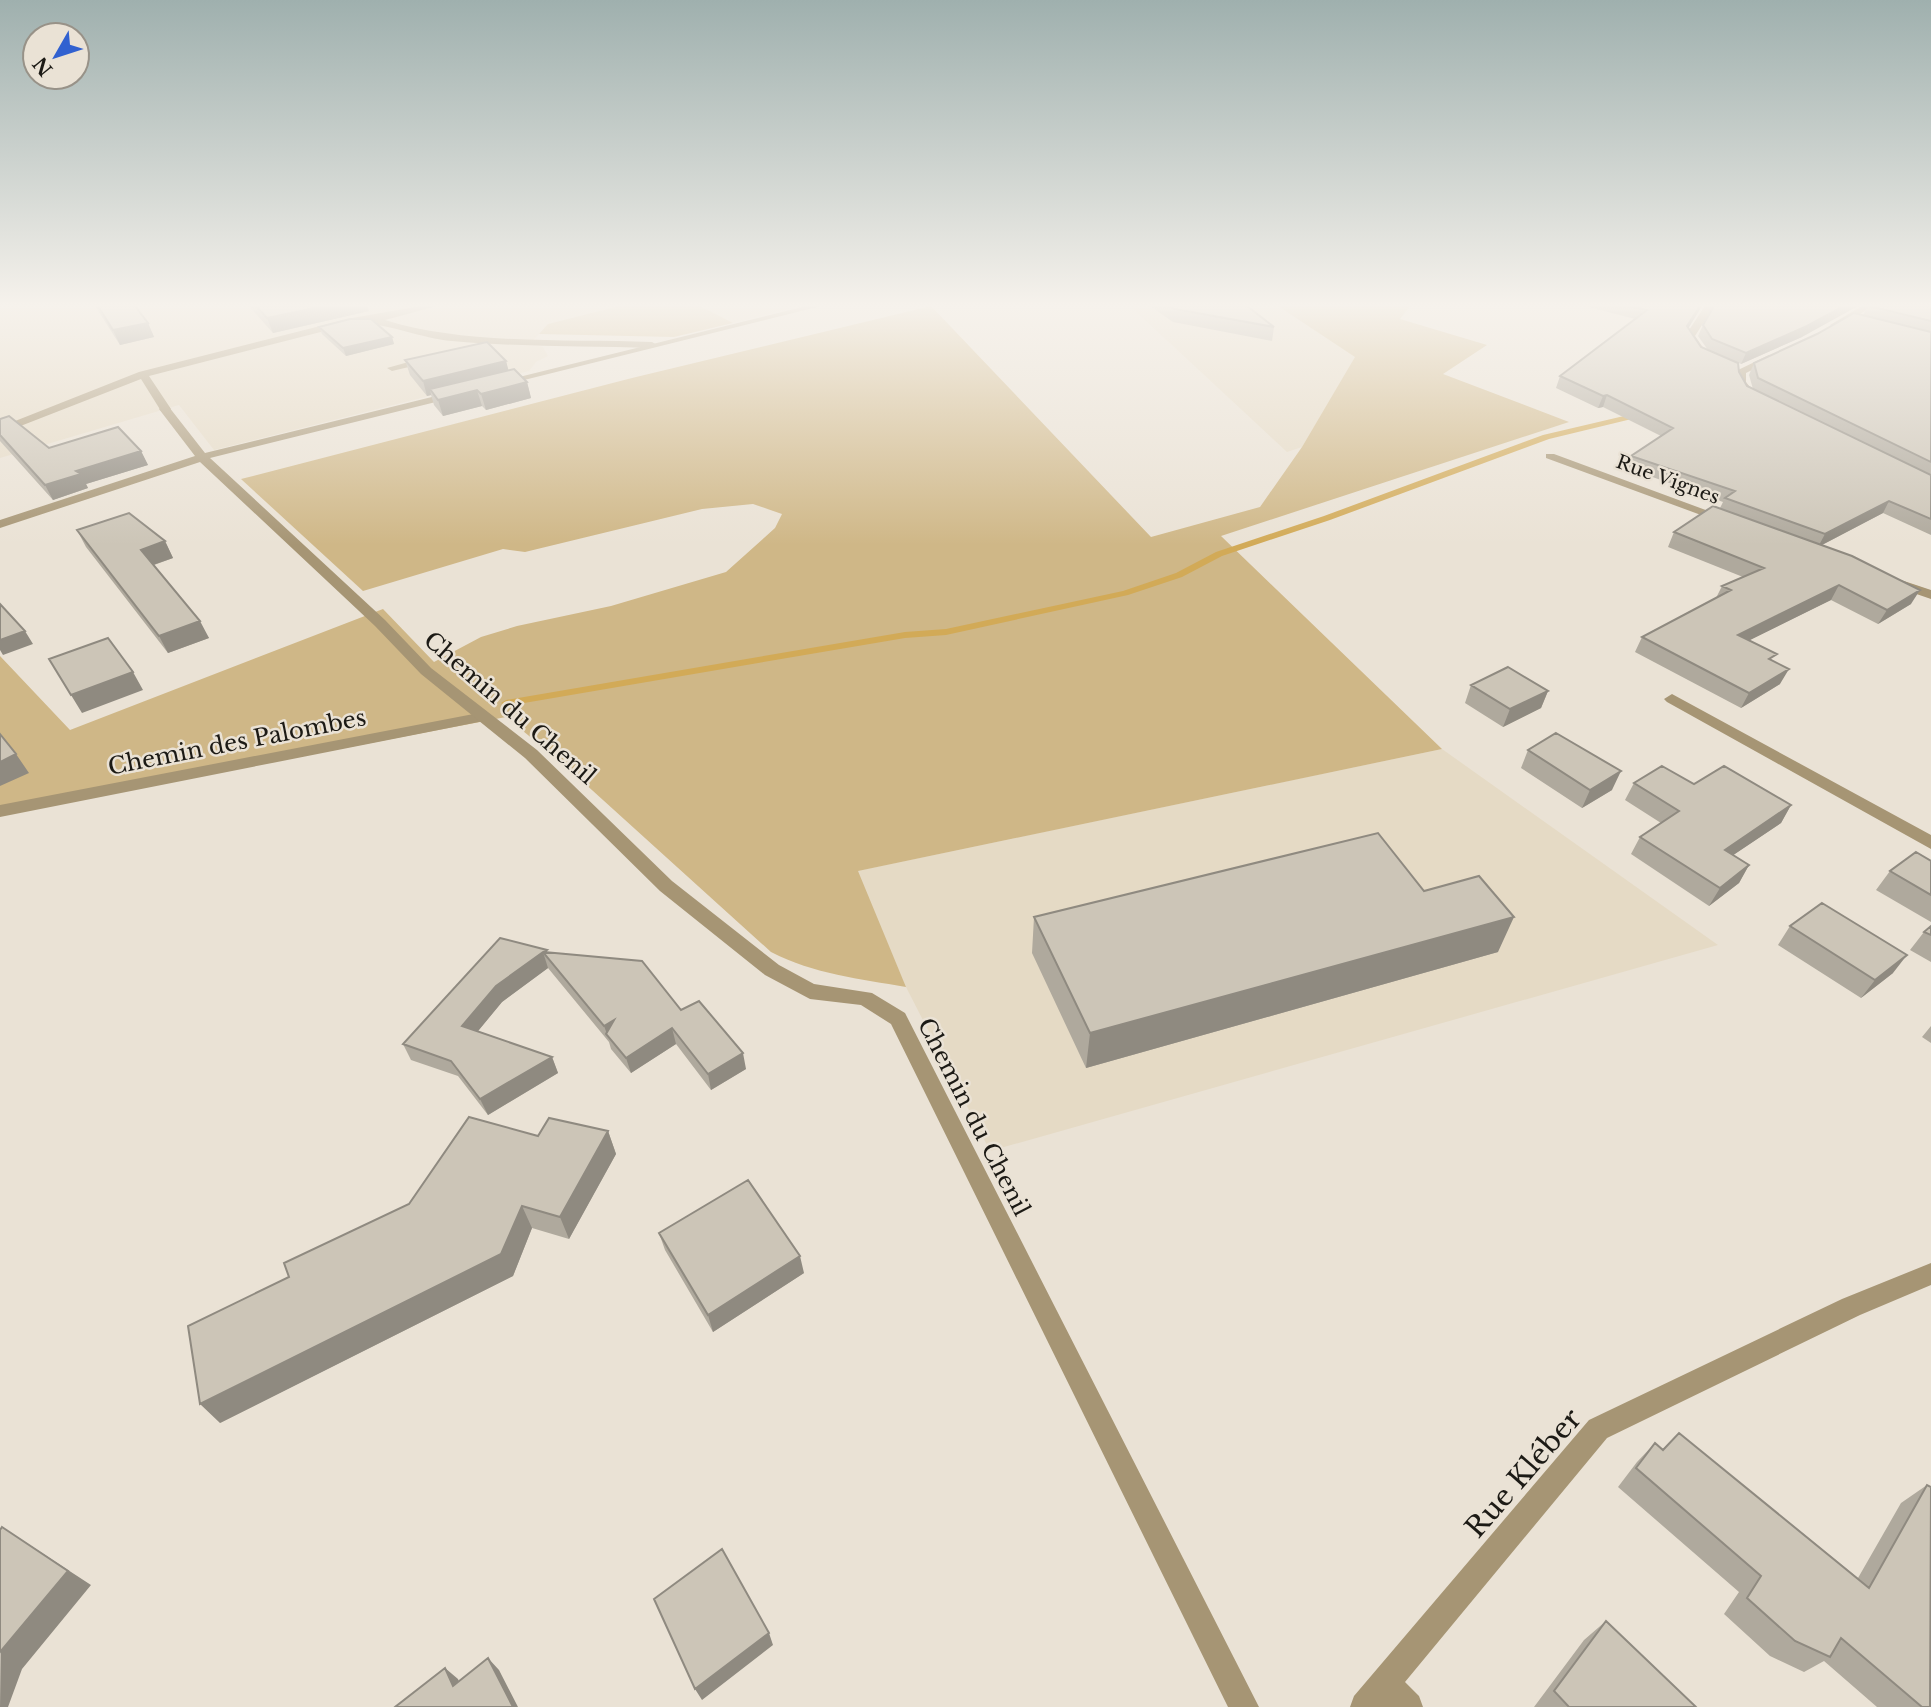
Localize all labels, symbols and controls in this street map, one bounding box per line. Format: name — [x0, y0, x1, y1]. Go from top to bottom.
north arrow — [21, 21, 91, 91]
text: N — [29, 52, 58, 81]
street label: Rue Vignes — [1613, 450, 1723, 509]
street label: Chemin du Chenil — [418, 626, 602, 790]
street label: Chemin des Palombes — [106, 703, 368, 781]
street label: Chemin du Chenil — [912, 1013, 1036, 1221]
street label: Rue Kléber — [1458, 1401, 1589, 1545]

